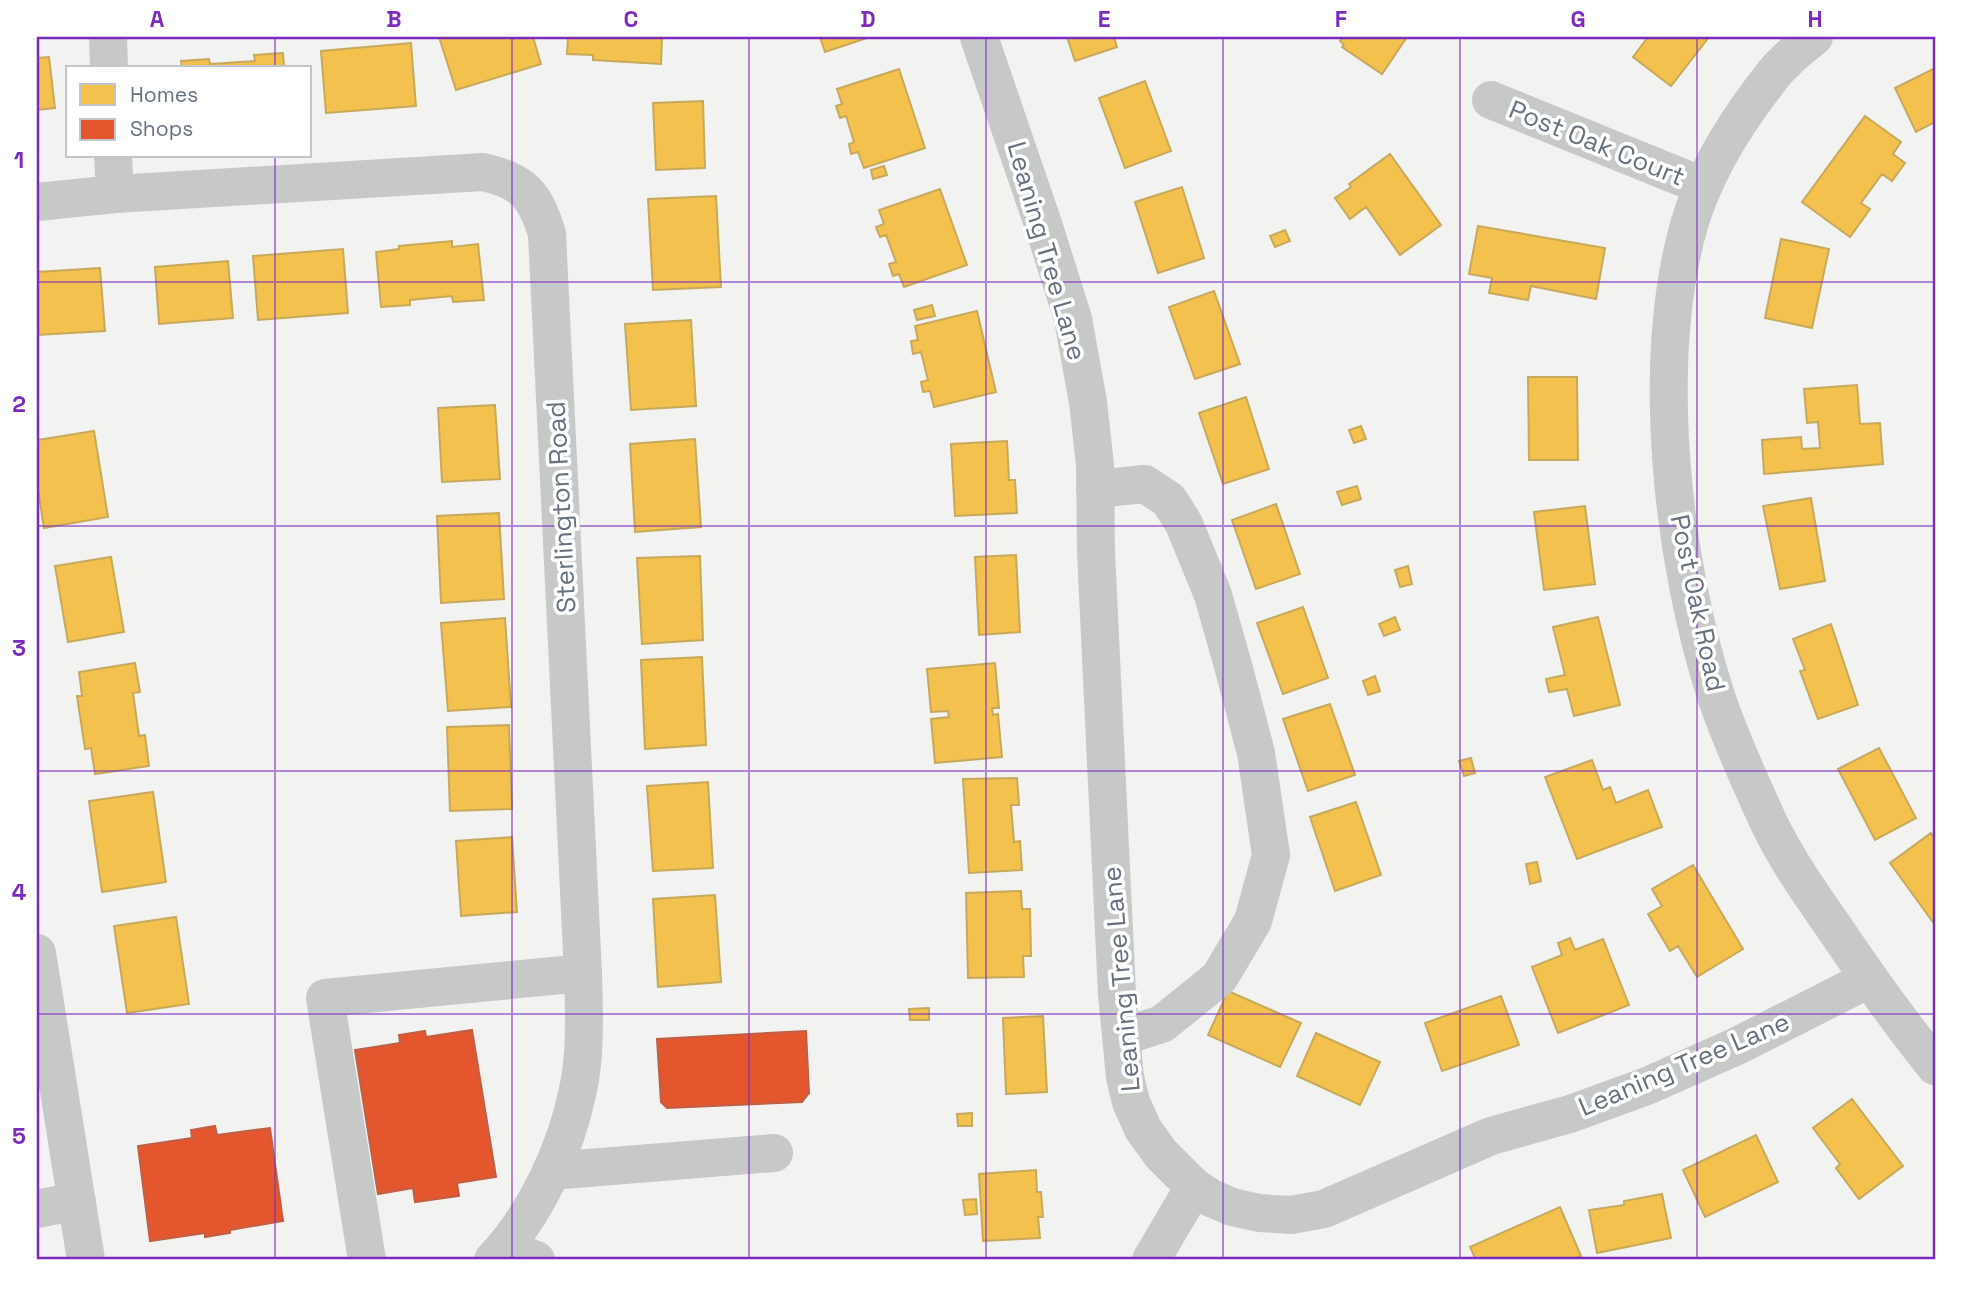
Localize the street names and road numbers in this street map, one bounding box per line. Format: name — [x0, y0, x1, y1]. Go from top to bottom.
street label: Post Oak Court — [1504, 92, 1690, 194]
street label: Leaning Tree Lane — [1000, 138, 1094, 364]
street label: Sterlington Road — [538, 400, 584, 614]
street label: Post Oak Road — [1663, 511, 1733, 695]
street label: Leaning Tree Lane — [1094, 865, 1148, 1093]
street label: Leaning Tree Lane — [1573, 1004, 1795, 1124]

